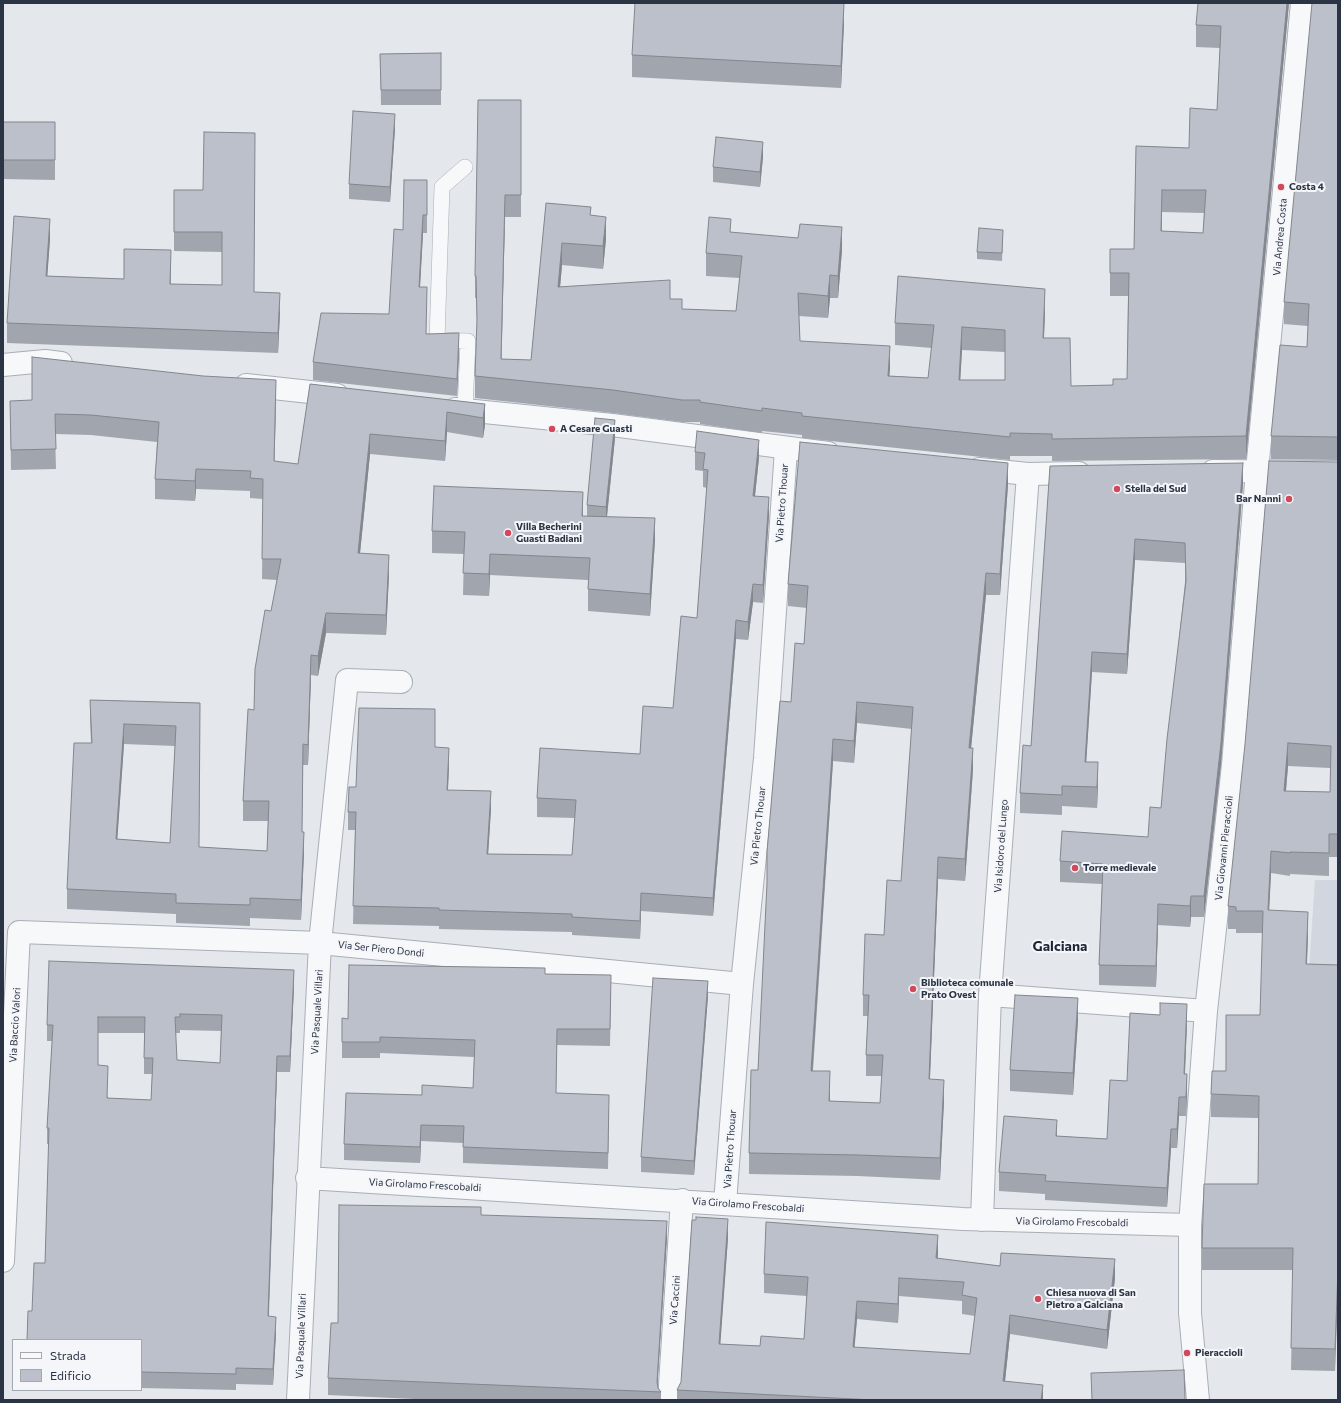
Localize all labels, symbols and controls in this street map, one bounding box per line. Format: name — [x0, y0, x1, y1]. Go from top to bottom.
place label: Costa 4 — [1289, 181, 1324, 193]
marker: Costa 4 — [1276, 182, 1286, 192]
street label: Via Andrea Costa — [1271, 198, 1289, 276]
place label: A Cesare Guasti — [560, 423, 632, 435]
marker: A Cesare Guasti — [547, 424, 557, 434]
street label: Via Pietro Thouar — [773, 463, 791, 543]
place label: Stella del Sud — [1125, 483, 1186, 495]
marker: Stella del Sud — [1112, 484, 1122, 494]
place label: Bar Nanni — [1236, 493, 1281, 505]
marker: Bar Nanni — [1284, 494, 1294, 504]
place label: Villa Becherini Guasti Badiani — [516, 521, 582, 544]
marker: Villa Becherini Guasti Badiani — [503, 528, 513, 538]
street label: Via Pietro Thouar — [748, 786, 768, 866]
street label: Via Giovanni Pieraccioli — [1213, 795, 1235, 901]
street label: Via Isidoro del Lungo — [992, 799, 1010, 893]
place label: Torre medievale — [1083, 862, 1156, 874]
marker: Torre medievale — [1070, 863, 1080, 873]
street label: Via Ser Piero Dondi — [337, 938, 425, 960]
district label: Galciana — [1033, 938, 1087, 954]
street label: Via Pasquale Villari — [309, 969, 325, 1055]
place label: Biblioteca comunale Prato Ovest — [921, 977, 1014, 1000]
marker: Biblioteca comunale Prato Ovest — [908, 984, 918, 994]
street label: Via Baccio Valori — [7, 987, 23, 1063]
street label: Via Pietro Thouar — [721, 1109, 739, 1189]
street label: Via Girolamo Frescobaldi — [368, 1176, 482, 1194]
street label: Via Girolamo Frescobaldi — [691, 1195, 805, 1215]
street label: Via Girolamo Frescobaldi — [1015, 1215, 1129, 1229]
street label: Via Caccini — [667, 1275, 683, 1325]
place label: Chiesa nuova di San Pietro a Galciana — [1046, 1287, 1136, 1310]
street label: Via Pasquale Villari — [294, 1293, 308, 1379]
marker: Chiesa nuova di San Pietro a Galciana — [1033, 1294, 1043, 1304]
legend — [12, 1339, 142, 1391]
place label: Pieraccioli — [1195, 1347, 1243, 1359]
text: Strada — [50, 1348, 86, 1362]
marker: Pieraccioli — [1182, 1348, 1192, 1358]
text: Edificio — [50, 1368, 91, 1382]

